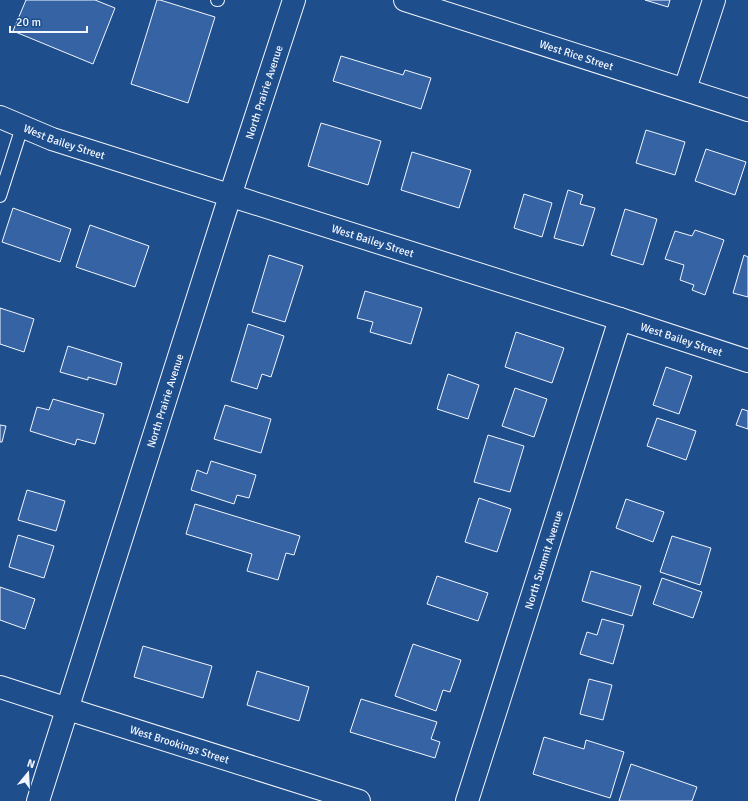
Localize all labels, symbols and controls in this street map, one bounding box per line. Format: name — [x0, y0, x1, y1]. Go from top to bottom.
scale bar — [10, 8, 87, 34]
text: 20 m — [16, 15, 41, 30]
street label: West Rice Street — [538, 38, 615, 73]
street label: North Prairie Avenue — [243, 44, 286, 141]
street label: West Bailey Street — [21, 122, 107, 162]
street label: West Bailey Street — [330, 222, 416, 260]
street label: West Bailey Street — [639, 320, 724, 359]
street label: North Prairie Avenue — [144, 352, 187, 450]
street label: North Summit Avenue — [522, 509, 566, 611]
street label: West Brookings Street — [128, 723, 231, 767]
north arrow — [8, 753, 48, 793]
text: N — [25, 757, 37, 771]

